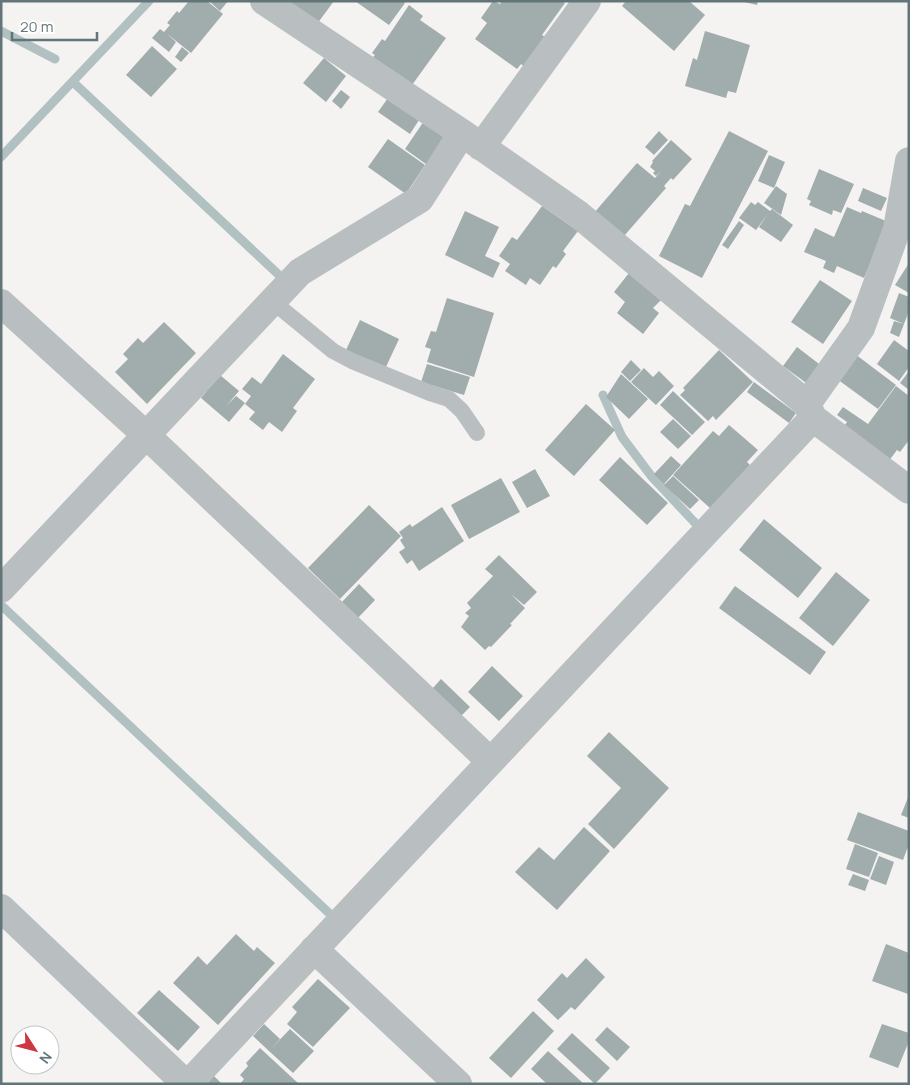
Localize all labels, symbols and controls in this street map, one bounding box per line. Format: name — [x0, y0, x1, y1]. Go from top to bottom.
scale bar — [12, 10, 98, 42]
text: 20 m — [20, 16, 53, 37]
north arrow — [10, 1025, 60, 1075]
text: N — [35, 1048, 57, 1068]

